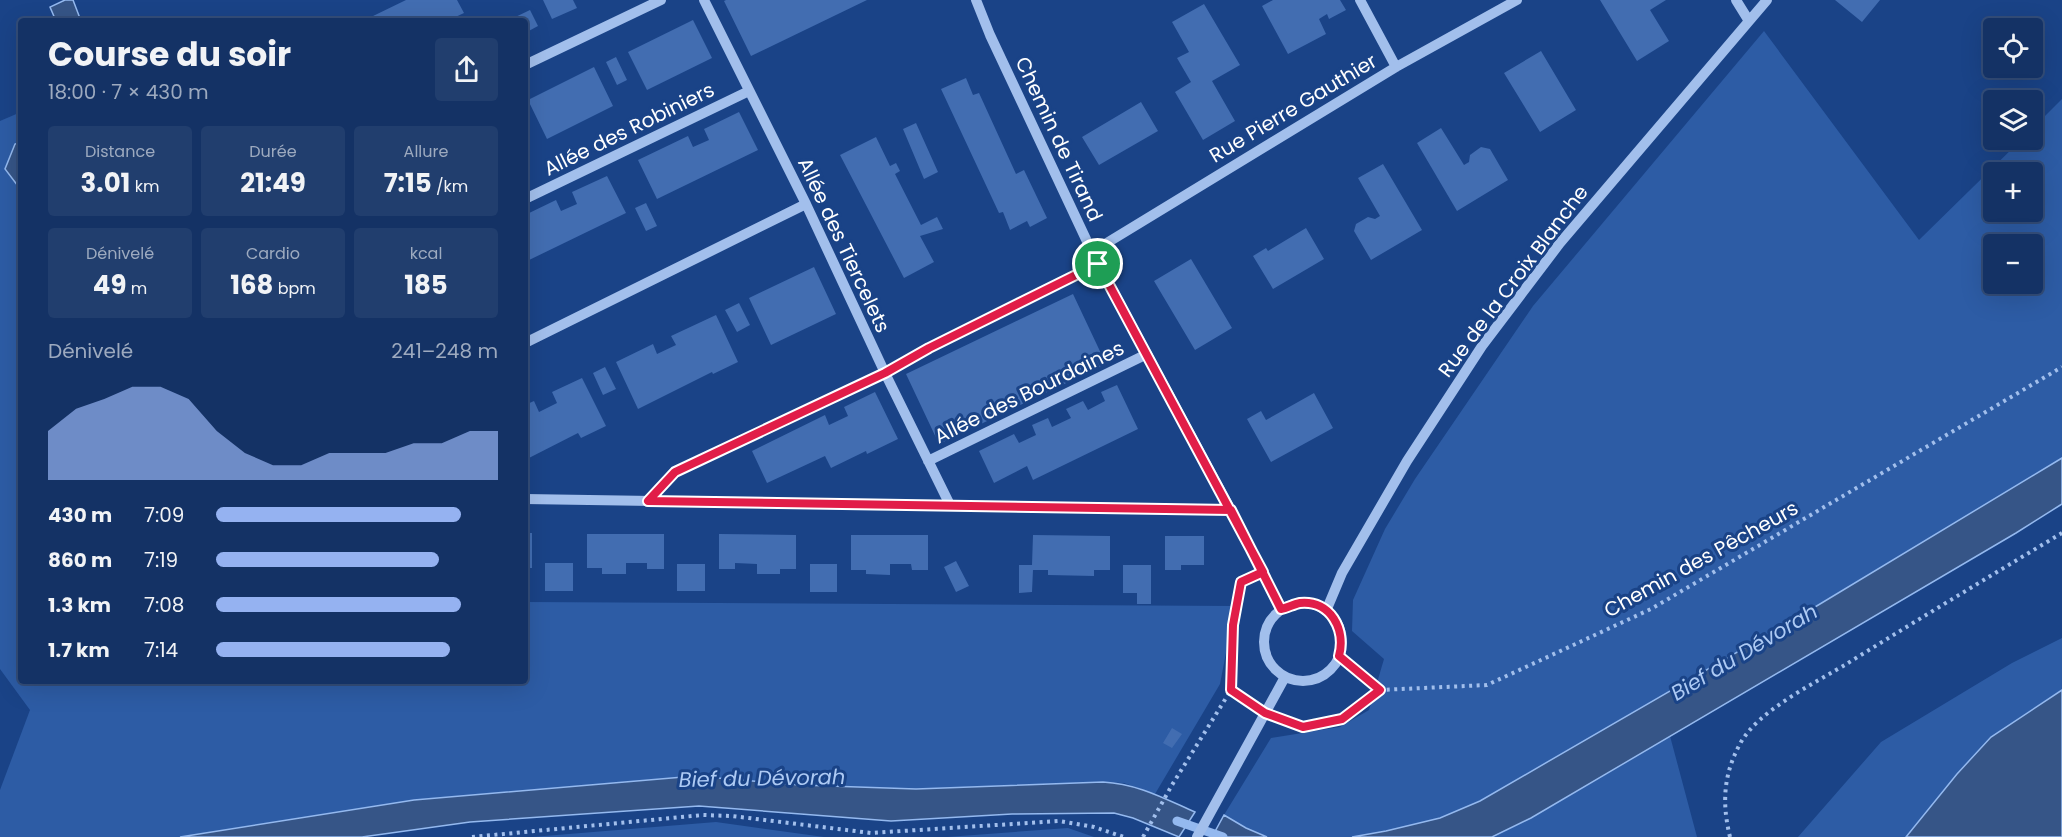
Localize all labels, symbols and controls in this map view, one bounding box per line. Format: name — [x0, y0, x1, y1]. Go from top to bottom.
map controls — [1983, 18, 2043, 294]
button: locate — [1983, 18, 2043, 78]
text: Course du soir — [48, 31, 291, 78]
button: share — [435, 38, 498, 101]
street label: Rue Pierre Gauthier — [1204, 47, 1382, 169]
street label: Chemin de Tirand — [1009, 52, 1109, 226]
street label: Allée des Robiniers — [539, 76, 719, 182]
text: 18:00 · 7 × 430 m — [48, 78, 209, 106]
button: layers — [1983, 90, 2043, 150]
text: Distance — [85, 140, 155, 163]
text: Durée — [249, 140, 297, 163]
text: Allure — [404, 140, 448, 163]
street label: Allée des Tiercelets — [791, 153, 897, 337]
button: + — [1983, 162, 2043, 222]
text: 3.01 — [81, 165, 130, 201]
text: 21:49 — [240, 165, 306, 201]
text: 7:15 — [384, 165, 432, 201]
text: km — [130, 175, 159, 198]
text: /km — [432, 175, 468, 198]
street label: Rue de la Croix Blanche — [1431, 179, 1595, 383]
button: − — [1983, 234, 2043, 294]
pin — [1072, 238, 1123, 289]
text: Dénivelé — [86, 242, 154, 265]
text: Cardio — [246, 242, 300, 265]
text: kcal — [410, 242, 442, 265]
icon: arrive — [1081, 247, 1114, 280]
text: 49 — [93, 267, 126, 303]
text: 168 — [230, 267, 273, 303]
text: 185 — [404, 267, 448, 303]
text: m — [126, 277, 147, 300]
text: bpm — [273, 277, 316, 300]
street label: Allée des Bourdaines — [929, 334, 1129, 450]
text: Dénivelé — [48, 337, 133, 365]
text: 241–248 m — [391, 337, 498, 365]
street label: Chemin des Pêcheurs — [1599, 494, 1803, 624]
text: 430 m — [48, 501, 112, 529]
text: 7:09 — [144, 501, 184, 529]
text: 860 m — [48, 546, 112, 574]
text: 7:19 — [144, 546, 178, 574]
text: 1.3 km — [48, 591, 111, 619]
text: 7:08 — [144, 591, 184, 619]
water label: Bief du Dévorah — [1665, 597, 1823, 707]
text: 1.7 km — [48, 636, 110, 664]
text: 7:14 — [144, 636, 178, 664]
water label: Bief du Dévorah — [678, 762, 846, 794]

